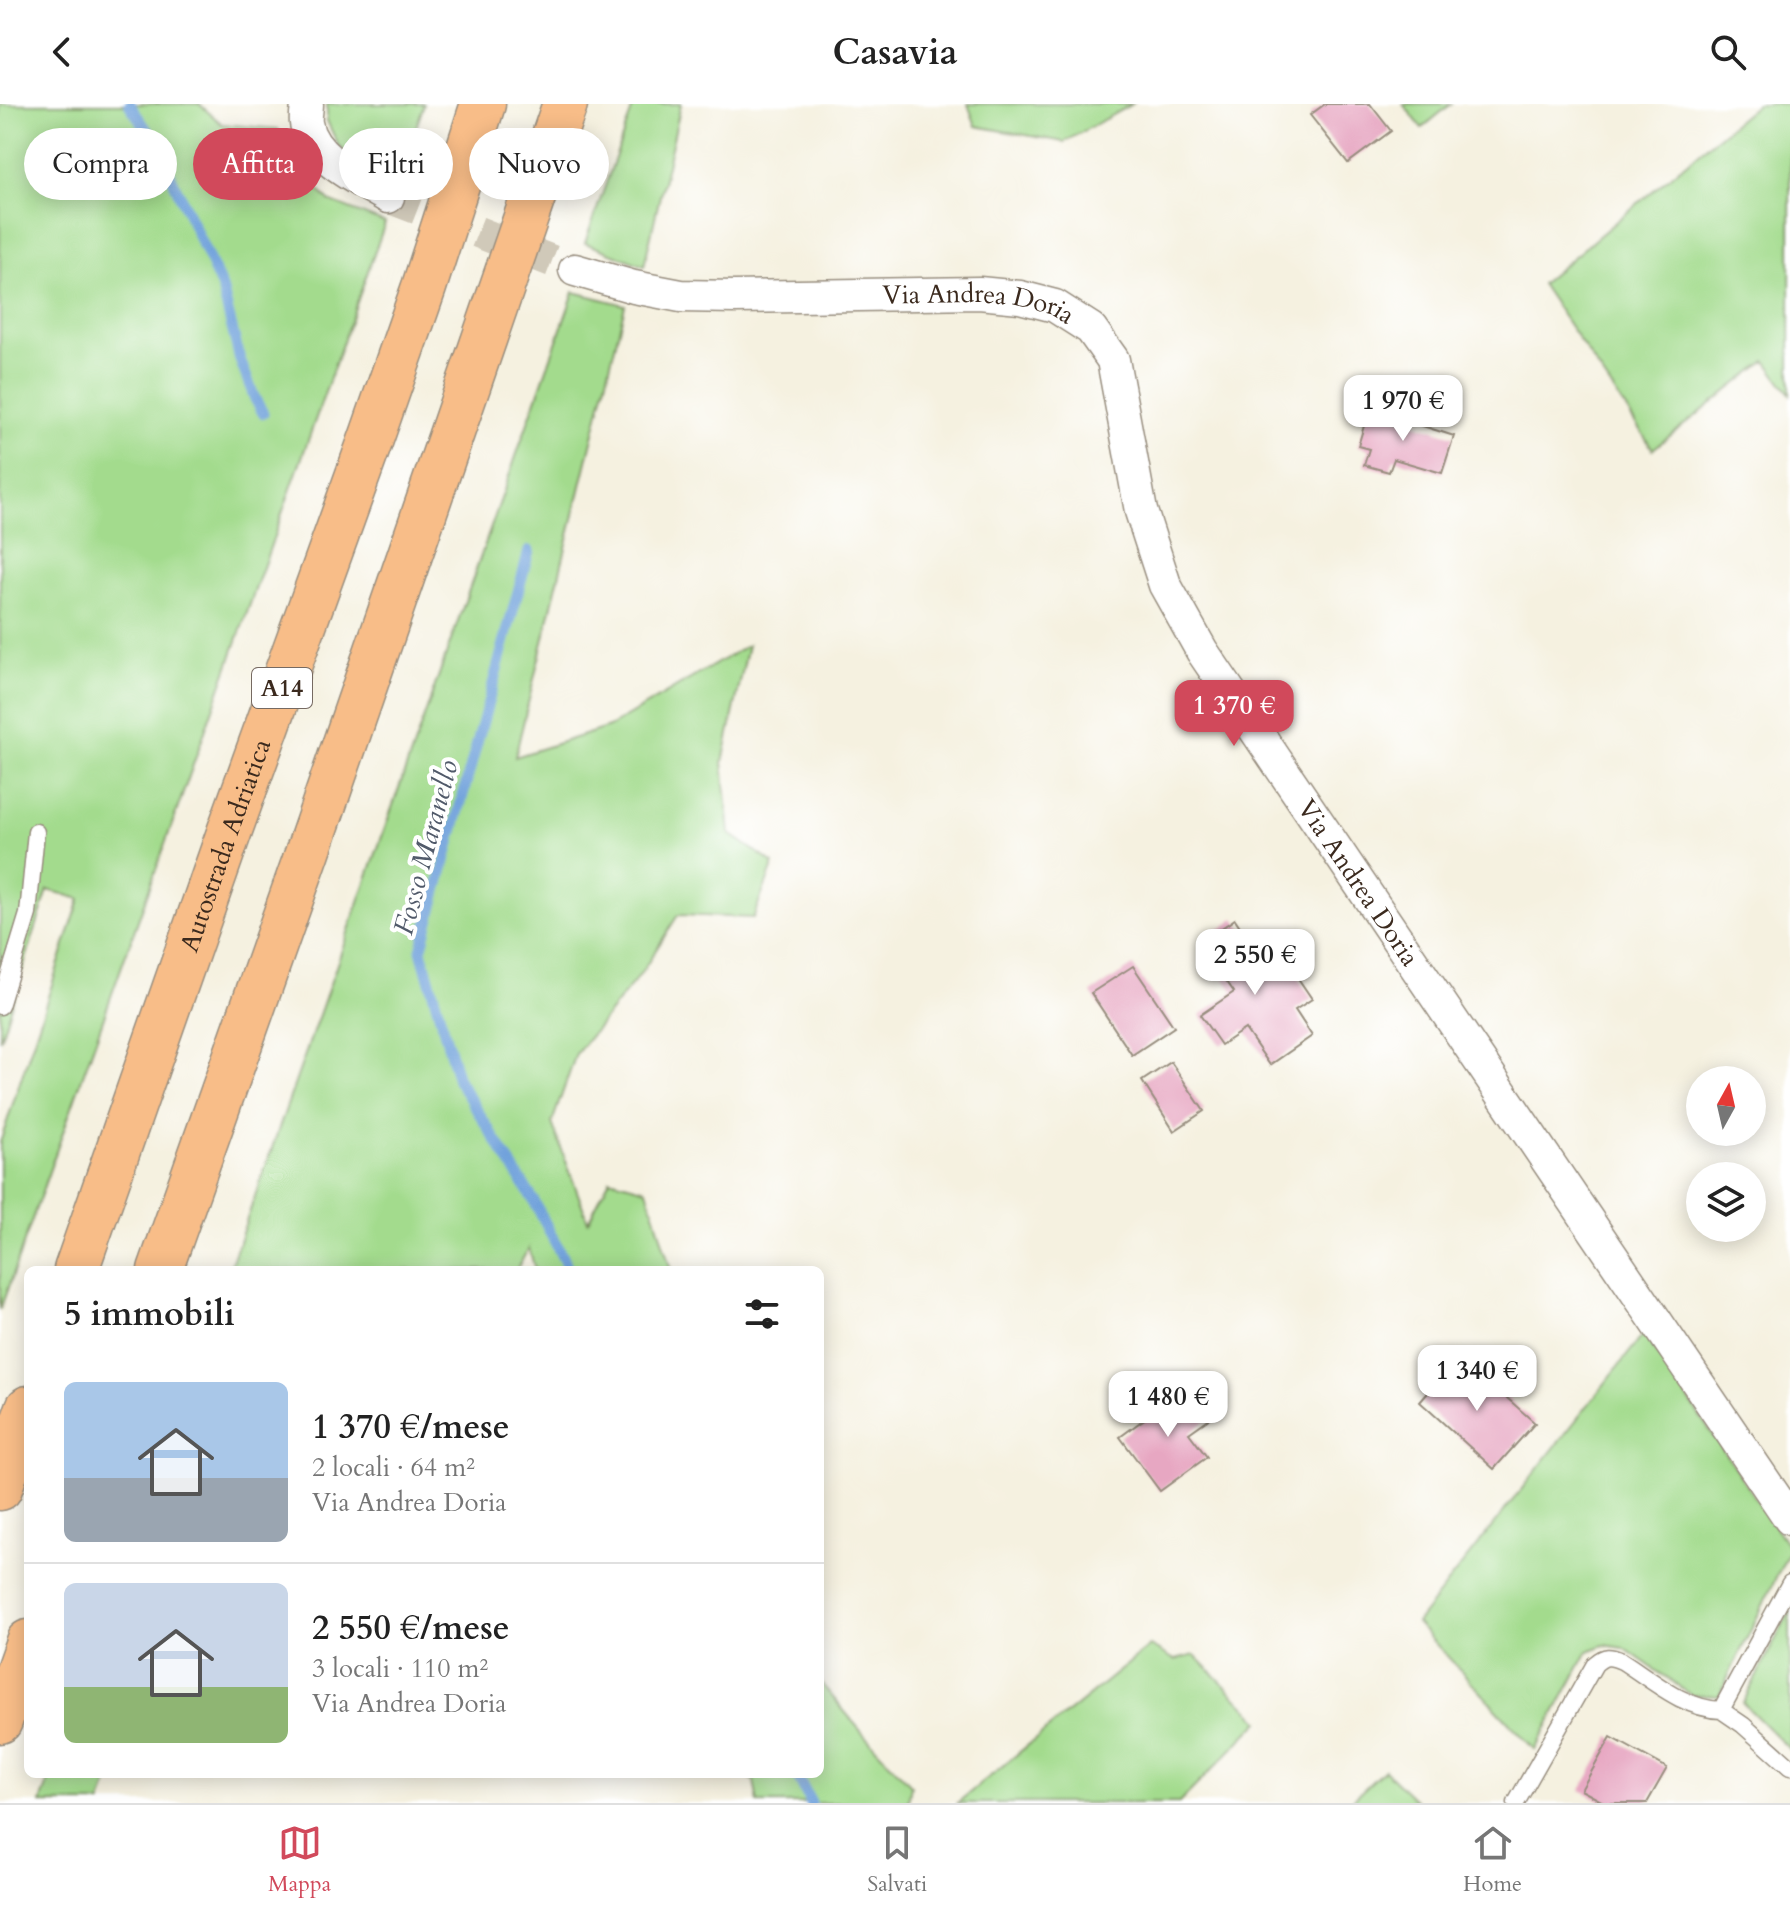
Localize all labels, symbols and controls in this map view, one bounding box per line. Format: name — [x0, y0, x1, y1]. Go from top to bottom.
text: Casavia — [832, 28, 958, 77]
icon: back — [40, 30, 84, 74]
icon: search — [1706, 30, 1750, 74]
chip: Compra — [24, 128, 177, 200]
chip: Affitta — [193, 128, 323, 200]
chip: Filtri — [339, 128, 453, 200]
chip: Nuovo — [469, 128, 609, 200]
street label: Via Andrea Doria — [882, 276, 1082, 332]
pin: 1 970 € — [1329, 375, 1477, 443]
text: 1 970 € — [1362, 383, 1444, 418]
road number: A14 — [252, 668, 312, 708]
pin: 1 370 € — [1160, 680, 1308, 748]
text: 1 370 € — [1193, 688, 1275, 723]
street label: Autostrada Adriatica — [172, 734, 279, 957]
water label: Fosso Maranello — [384, 756, 468, 939]
street label: Via Andrea Doria — [1289, 792, 1427, 973]
pin: 2 550 € — [1181, 929, 1329, 997]
text: 2 550 € — [1214, 937, 1296, 972]
north arrow — [1686, 1066, 1766, 1146]
map controls — [1686, 1066, 1766, 1242]
button: layers — [1686, 1162, 1766, 1242]
text: 5 immobili — [64, 1291, 235, 1337]
icon: filters — [740, 1292, 784, 1336]
pin: 1 340 € — [1403, 1345, 1551, 1413]
text: 1 340 € — [1436, 1353, 1518, 1388]
pin: 1 480 € — [1094, 1371, 1242, 1439]
text: 1 480 € — [1127, 1379, 1209, 1414]
text: 1 370 €/mese — [312, 1404, 510, 1450]
icon: home — [128, 1414, 224, 1510]
text: 2 locali · 64 m² — [312, 1450, 475, 1485]
text: Via Andrea Doria — [312, 1485, 506, 1520]
text: 2 550 €/mese — [312, 1605, 510, 1651]
icon: home — [128, 1615, 224, 1711]
text: 3 locali · 110 m² — [312, 1651, 488, 1686]
text: Via Andrea Doria — [312, 1686, 506, 1721]
tab: Mappa — [268, 1821, 331, 1899]
tab: Salvati — [867, 1821, 927, 1899]
tab: Home — [1463, 1821, 1522, 1899]

